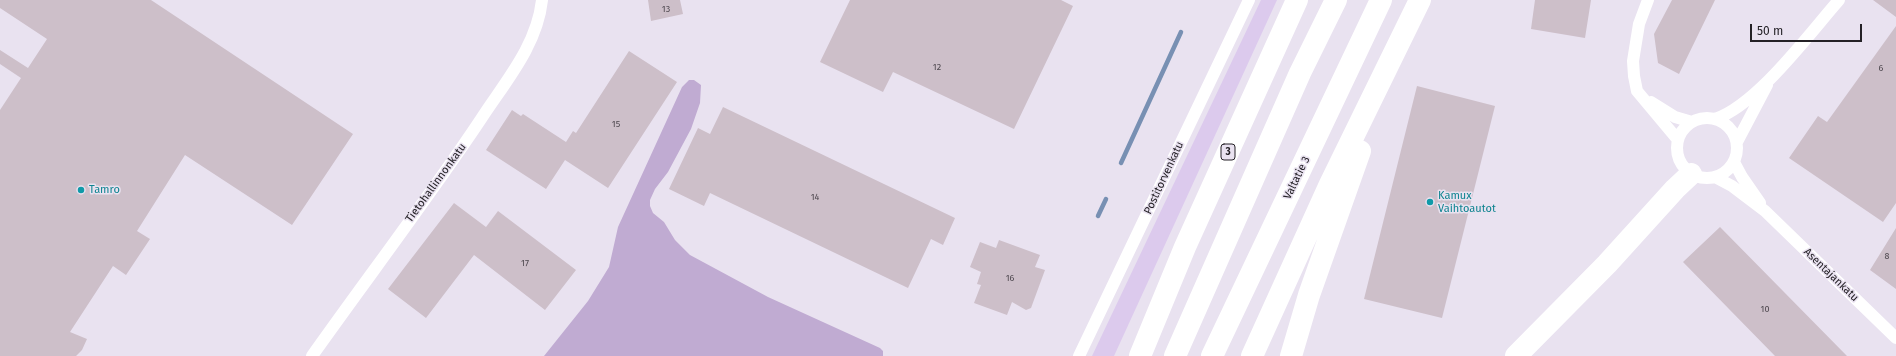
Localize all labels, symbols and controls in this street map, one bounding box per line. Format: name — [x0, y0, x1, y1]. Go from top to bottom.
house number: 13 — [662, 4, 670, 14]
scale bar — [1752, 16, 1864, 42]
text: 50 m — [1757, 24, 1783, 38]
house number: 12 — [933, 62, 941, 72]
house number: 6 — [1879, 63, 1883, 73]
house number: 15 — [612, 119, 620, 129]
street label: Postitorvenkatu — [1141, 140, 1187, 216]
street label: Tietohallinnonkatu — [403, 141, 469, 225]
road number: 3 — [1221, 144, 1235, 160]
street label: Valtatie 3 — [1281, 154, 1313, 202]
place label: Tamro — [89, 183, 120, 197]
marker: Tamro — [76, 185, 86, 195]
place label: Kamux Vaihtoautot — [1438, 189, 1496, 215]
house number: 14 — [811, 192, 819, 202]
marker: Kamux Vaihtoautot — [1425, 197, 1435, 207]
street label: Asentajankatu — [1801, 246, 1861, 304]
house number: 8 — [1885, 251, 1889, 261]
house number: 17 — [521, 258, 529, 268]
house number: 16 — [1006, 273, 1014, 283]
house number: 10 — [1761, 304, 1769, 314]

